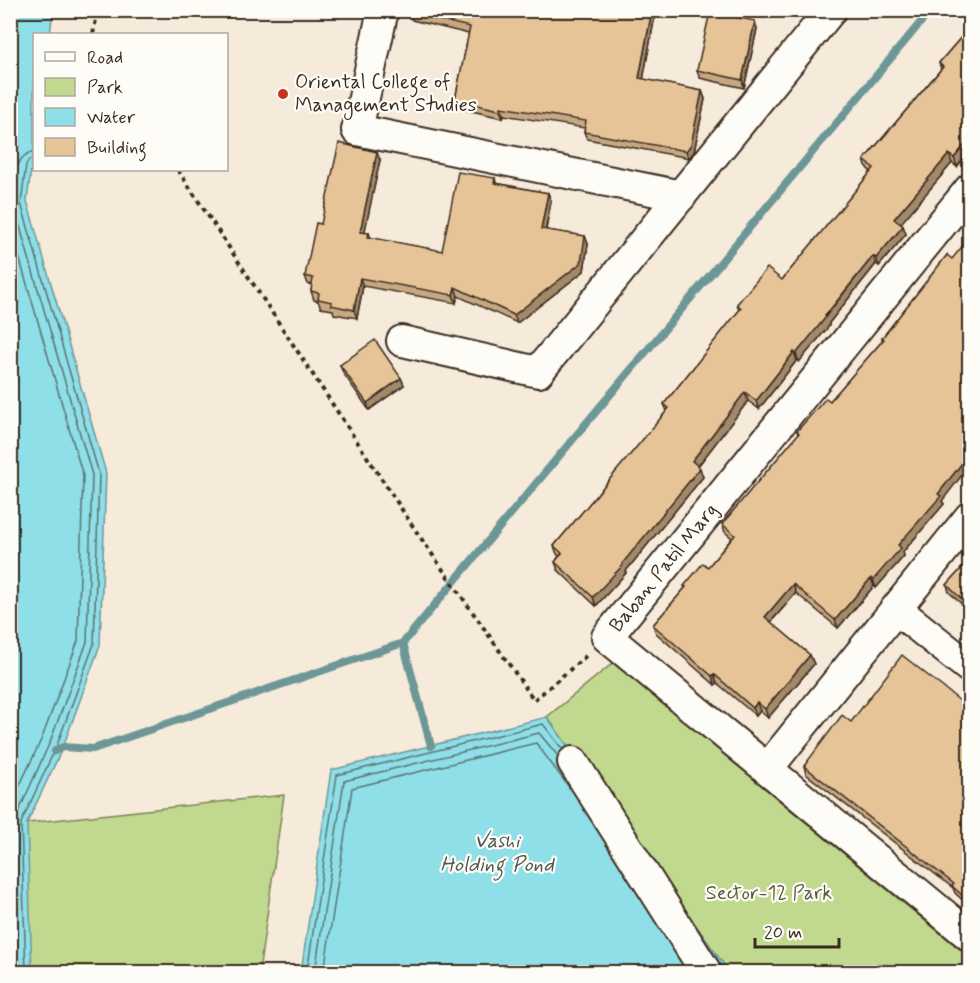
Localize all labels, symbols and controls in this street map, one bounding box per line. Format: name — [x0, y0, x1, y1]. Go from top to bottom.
legend — [33, 33, 228, 171]
text: Road — [87, 46, 123, 70]
place label: Oriental College of Management Studies — [295, 69, 477, 120]
text: Park — [87, 76, 123, 100]
marker: Oriental College of Management Studies — [276, 87, 290, 101]
text: Water — [87, 106, 136, 130]
text: Building — [87, 136, 147, 162]
street label: Baban Patil Marg — [604, 498, 724, 638]
water label: Vashi Holding Pond — [440, 827, 555, 881]
park label: Sector-12 Park — [706, 880, 832, 907]
scale bar — [755, 911, 839, 949]
text: 20 m — [764, 921, 802, 945]

